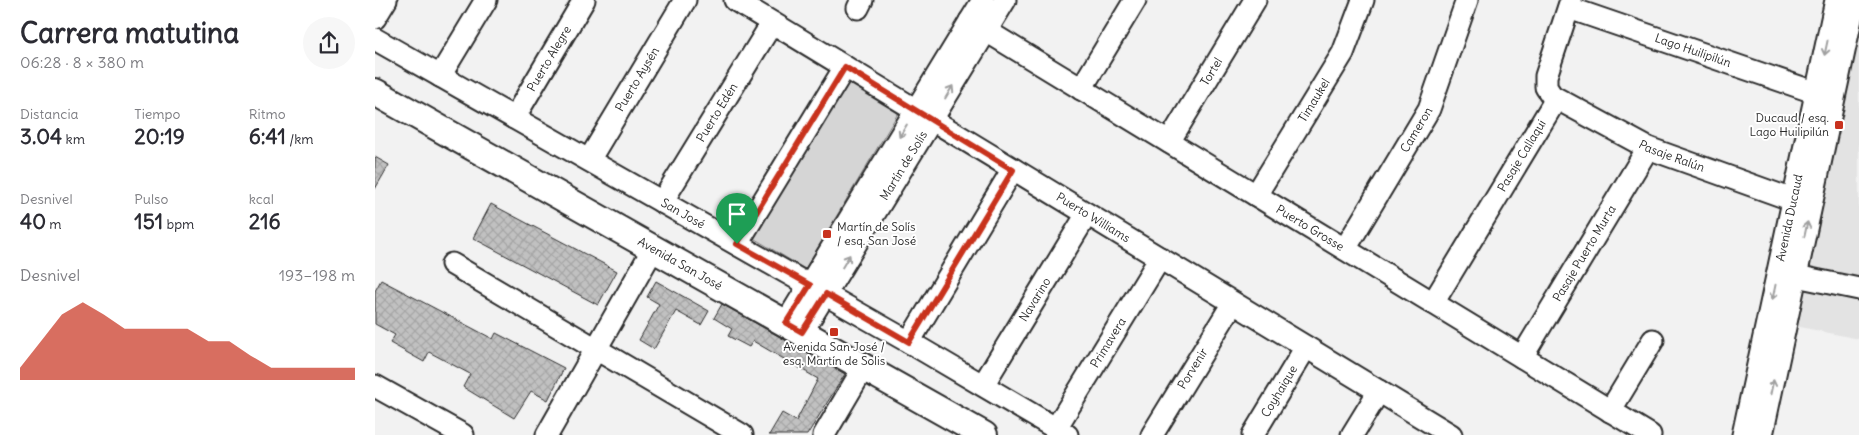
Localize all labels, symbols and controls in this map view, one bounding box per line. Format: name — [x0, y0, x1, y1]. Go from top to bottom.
text: Carrera matutina — [20, 15, 239, 51]
button: share — [303, 17, 355, 69]
street label: Puerto Alegre — [523, 23, 574, 94]
street label: Lago Huilipilún — [1653, 30, 1733, 70]
one-way arrow — [1821, 39, 1830, 55]
street label: Puerto Aysén — [612, 44, 662, 114]
text: 06:28 · 8 × 380 m — [20, 52, 144, 72]
street label: Tortel — [1197, 55, 1225, 88]
street label: Timaukel — [1294, 75, 1333, 125]
street label: Puerto Edén — [693, 80, 740, 145]
one-way arrow — [944, 86, 954, 100]
street label: Cameron — [1397, 104, 1435, 155]
text: Distancia — [20, 105, 79, 123]
text: Tiempo — [134, 105, 180, 123]
text: Ritmo — [249, 105, 286, 123]
place label: Ducaud / esq. Lago Huilipilún — [1750, 110, 1829, 139]
street label: Pasaje Callaqui — [1494, 117, 1549, 194]
marker: Ducaud / esq. Lago Huilipilún — [1833, 119, 1845, 131]
text: 3.04 — [20, 123, 62, 150]
text: 20:19 — [134, 123, 185, 150]
text: 6:41 — [249, 123, 286, 150]
one-way arrow — [897, 124, 907, 138]
street label: Martín de Solís — [876, 128, 930, 203]
text: km — [62, 130, 85, 148]
text: /km — [286, 130, 314, 148]
street label: Pasaje Ralún — [1636, 136, 1707, 175]
street label: Avenida Ducaud — [1772, 173, 1806, 263]
street label: Puerto Williams — [1054, 189, 1133, 245]
text: Desnivel — [20, 190, 73, 208]
text: Pulso — [134, 190, 168, 208]
text: kcal — [249, 190, 274, 208]
pin — [716, 193, 758, 244]
street label: San José — [659, 195, 708, 232]
icon: arrive — [723, 200, 751, 228]
street label: Puerto Grosse — [1274, 201, 1347, 254]
street label: Pasaje Puerto Murta — [1549, 202, 1619, 304]
text: 40 — [20, 208, 46, 235]
text: 151 — [134, 208, 163, 235]
text: 216 — [249, 208, 281, 235]
text: m — [46, 215, 62, 233]
text: bpm — [163, 215, 194, 233]
place label: Martín de Solís / esq. San José — [837, 219, 916, 248]
one-way arrow — [1802, 221, 1811, 237]
marker: Martín de Solís / esq. San José — [821, 228, 833, 240]
street label: Avenida San José — [635, 234, 725, 293]
one-way arrow — [841, 254, 851, 268]
text: Desnivel — [20, 265, 80, 285]
text: 193–198 m — [279, 265, 355, 285]
street label: Navarino — [1015, 274, 1054, 324]
one-way arrow — [1769, 284, 1778, 300]
street label: Primavera — [1087, 314, 1129, 370]
marker: Avenida San José / esq. Martín de Solis — [828, 326, 840, 338]
place label: Avenida San José / esq. Martín de Solis — [783, 339, 885, 368]
street label: Porvenir — [1174, 345, 1211, 392]
street label: Coyhaique — [1258, 362, 1300, 420]
one-way arrow — [1768, 380, 1777, 396]

